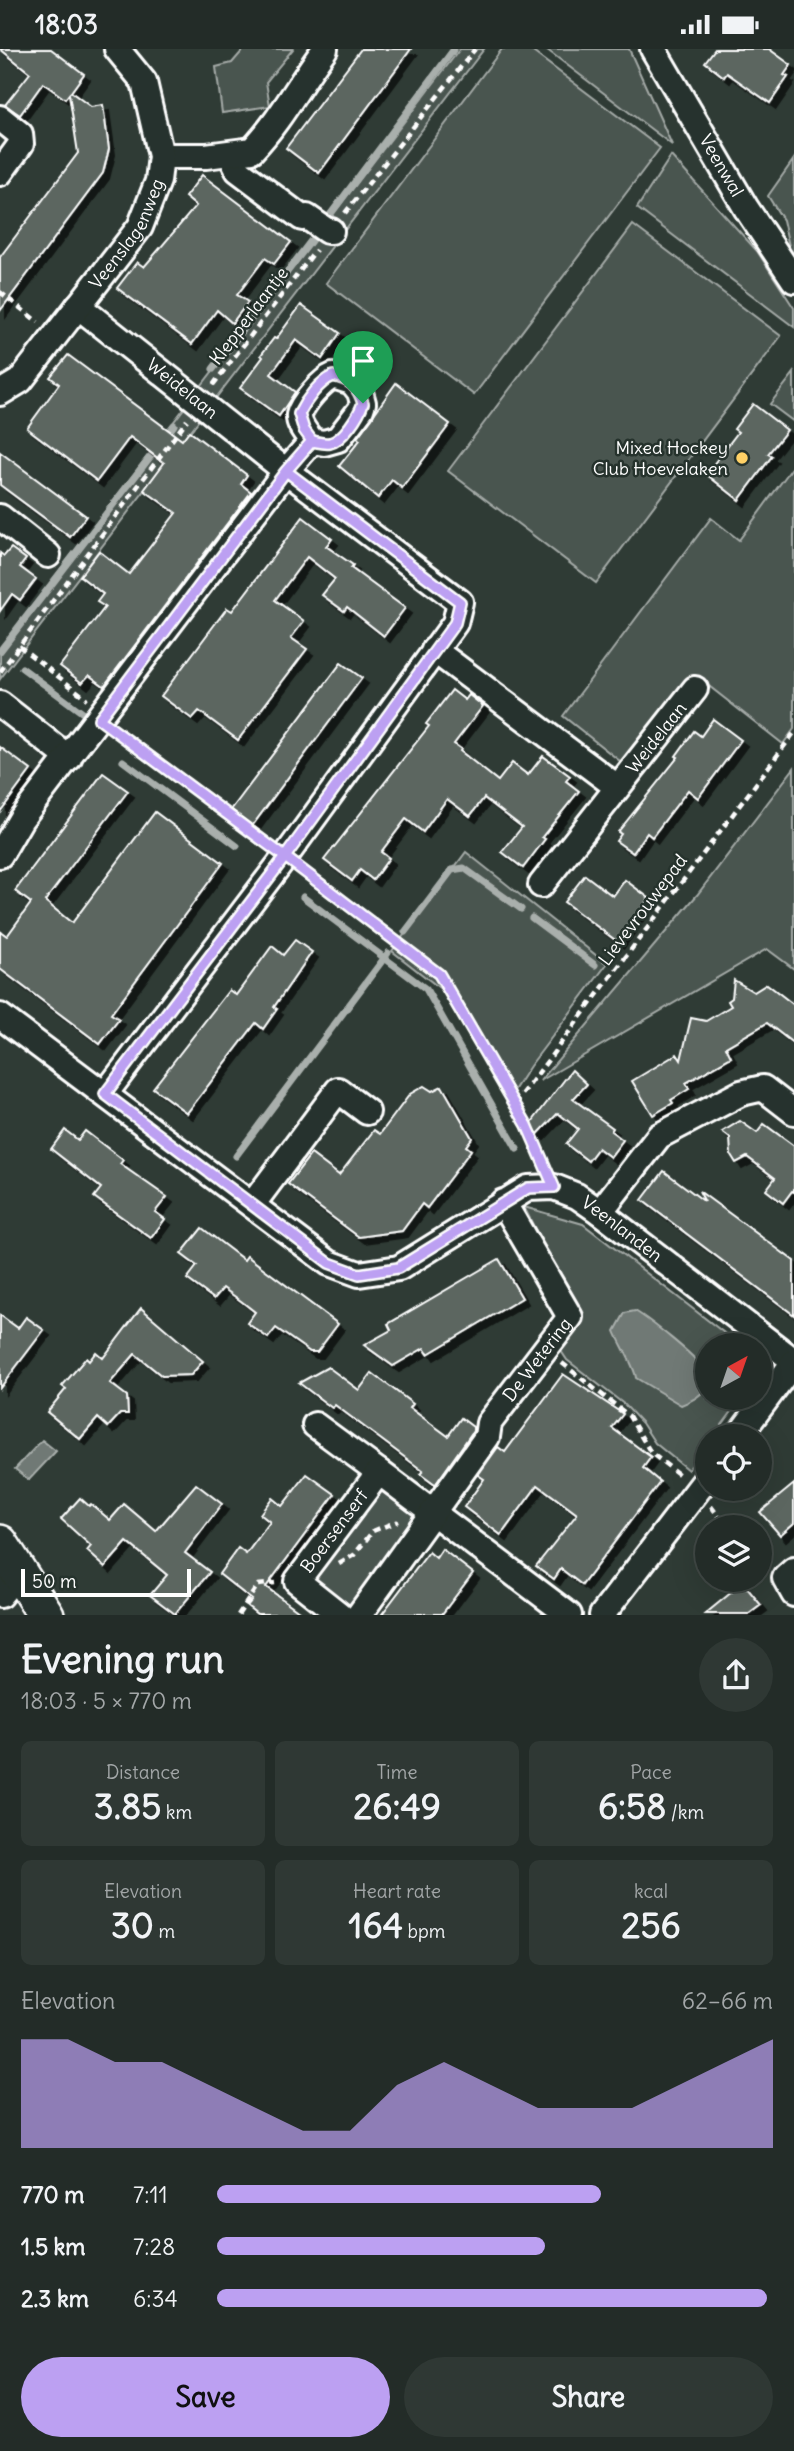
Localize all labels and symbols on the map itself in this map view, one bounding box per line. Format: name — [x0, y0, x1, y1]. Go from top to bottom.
street label: Veenwal — [694, 130, 749, 201]
street label: Veenslagenweg — [84, 175, 169, 294]
street label: Klepperlaantje — [204, 262, 293, 369]
pin — [333, 331, 393, 403]
street label: Weidelaan — [142, 353, 223, 424]
place label: Mixed Hockey Club Hoevelaken — [593, 436, 728, 480]
marker: Mixed Hockey Club Hoevelaken — [734, 450, 750, 466]
street label: Weidelaan — [621, 697, 691, 778]
street label: Lievevrouwepad — [593, 849, 692, 970]
street label: Veenlanden — [577, 1191, 667, 1267]
street label: De Wetering — [498, 1313, 576, 1406]
north arrow — [695, 1333, 772, 1411]
street label: Boersenserf — [295, 1484, 373, 1577]
scale bar — [21, 1566, 191, 1597]

